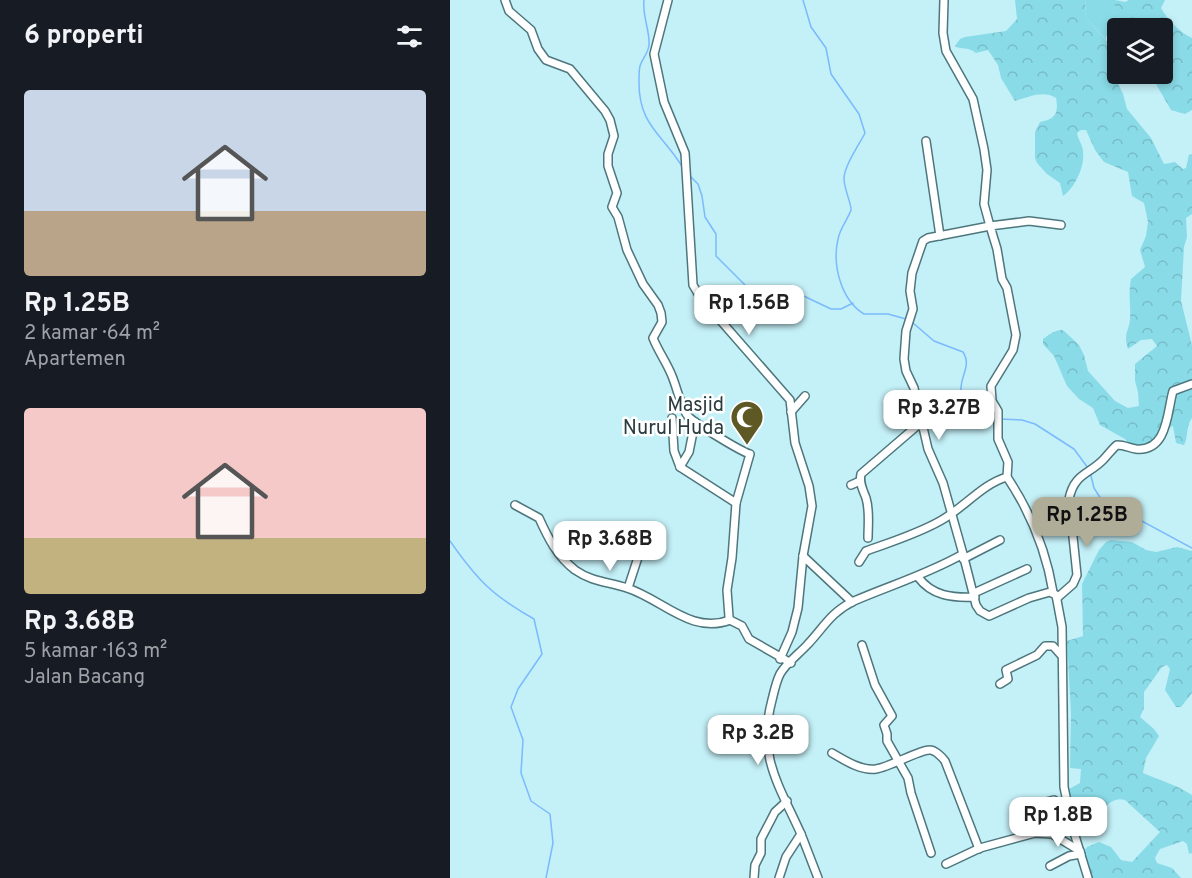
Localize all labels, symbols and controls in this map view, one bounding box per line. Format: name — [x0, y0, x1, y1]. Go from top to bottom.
map controls — [1107, 18, 1173, 84]
button: layers — [1107, 18, 1173, 84]
text: 6 properti — [24, 20, 144, 53]
icon: filters — [393, 20, 426, 53]
icon: home — [171, 129, 279, 237]
pin: Rp 1.56B — [687, 285, 811, 336]
text: Rp 1.25B — [24, 288, 130, 321]
text: Rp 1.56B — [708, 291, 790, 317]
text: 2 kamar · 64 m² — [24, 321, 160, 347]
text: Apartemen — [24, 347, 126, 373]
pin: Rp 3.27B — [877, 390, 1001, 441]
place label: Masjid Nurul Huda — [623, 393, 724, 442]
text: Rp 3.27B — [897, 396, 981, 422]
mosque icon: Masjid Nurul Huda — [729, 399, 765, 446]
icon: home — [171, 447, 279, 555]
pin: Rp 1.25B — [1025, 497, 1149, 548]
text: Rp 1.25B — [1046, 503, 1128, 529]
pin: Rp 3.68B — [548, 521, 672, 572]
text: Rp 3.68B — [567, 527, 653, 553]
text: Rp 3.68B — [24, 606, 135, 639]
text: 5 kamar · 163 m² — [24, 639, 167, 665]
text: Jalan Bacang — [24, 665, 145, 691]
pin: Rp 3.2B — [703, 715, 813, 766]
text: Rp 3.2B — [722, 721, 794, 747]
pin: Rp 1.8B — [1003, 797, 1113, 848]
text: Rp 1.8B — [1023, 803, 1093, 829]

